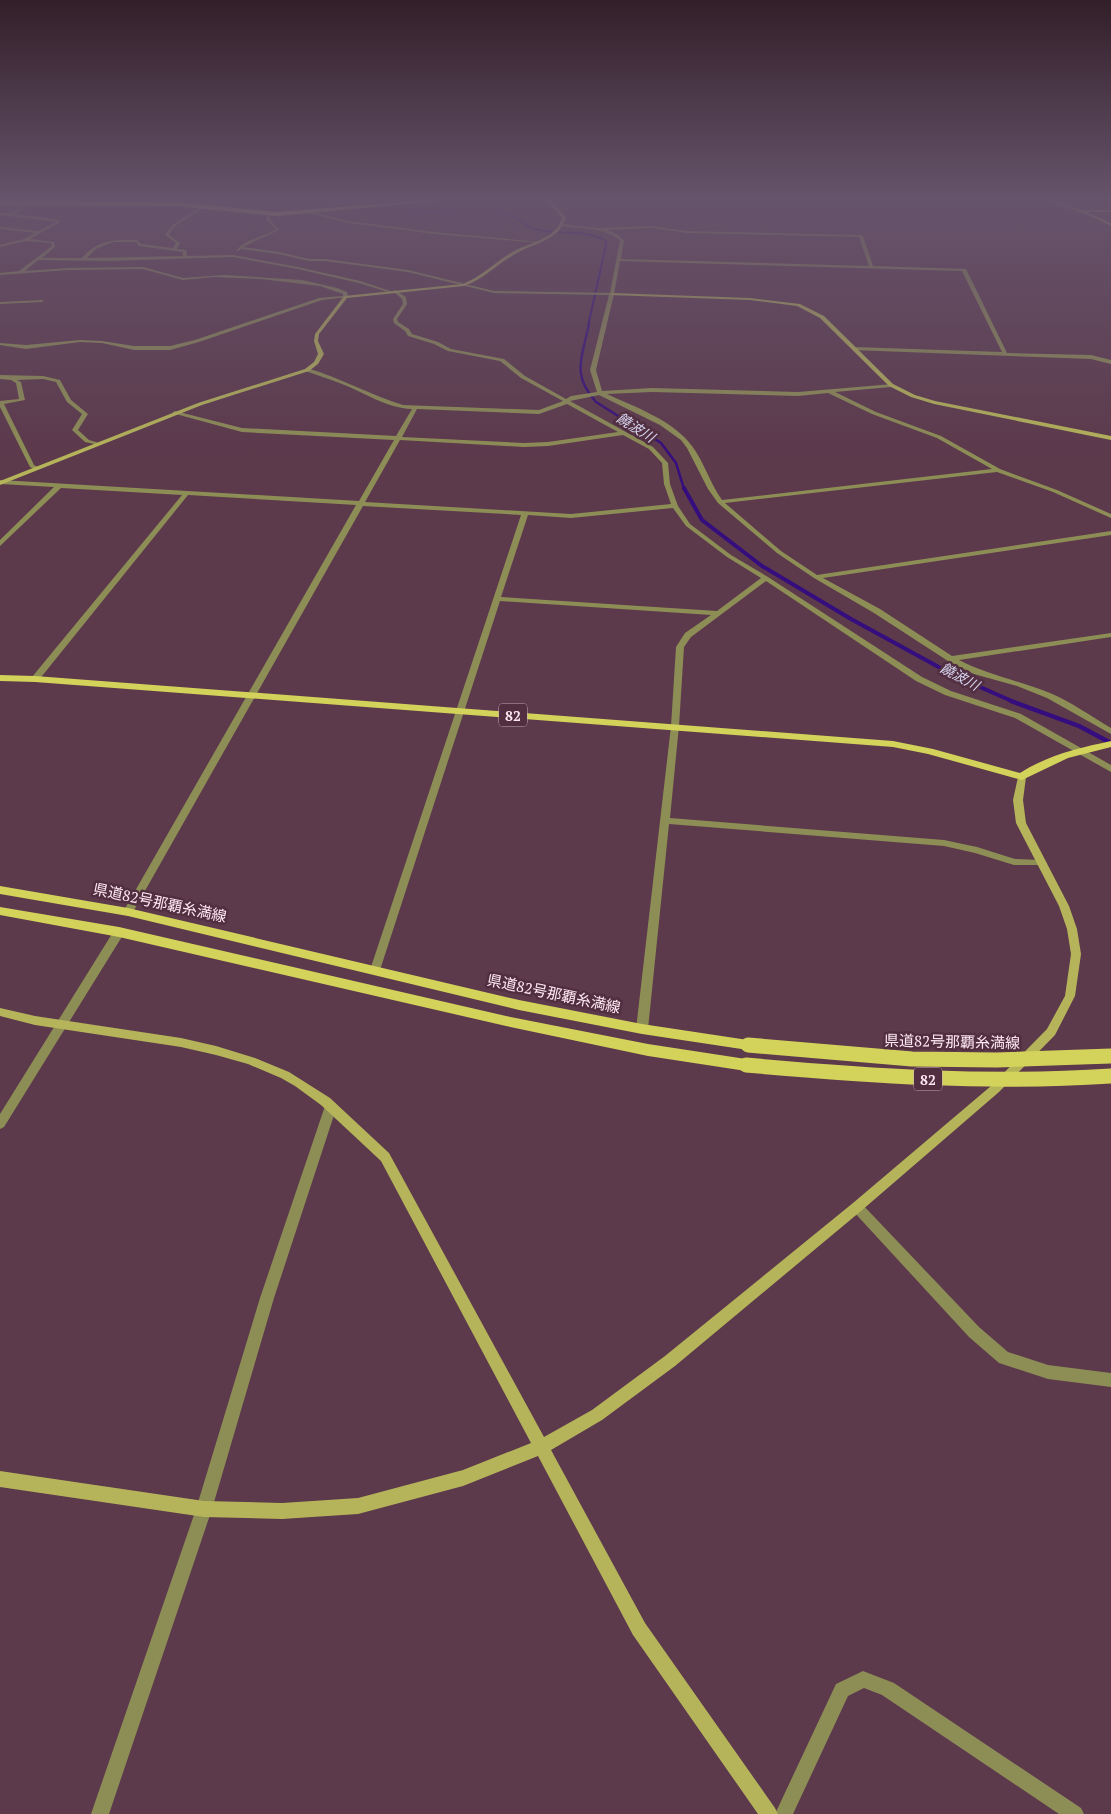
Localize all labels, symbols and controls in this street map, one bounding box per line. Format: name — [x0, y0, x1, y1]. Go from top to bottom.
water label: 饒波川 — [613, 408, 661, 447]
water label: 饒波川 — [937, 658, 985, 695]
road number: 82 — [499, 704, 527, 726]
street label: 県道82号那覇糸満線 — [91, 878, 229, 926]
street label: 県道82号那覇糸満線 — [485, 969, 623, 1017]
street label: 県道82号那覇糸満線 — [884, 1030, 1020, 1052]
road number: 82 — [914, 1068, 942, 1090]

